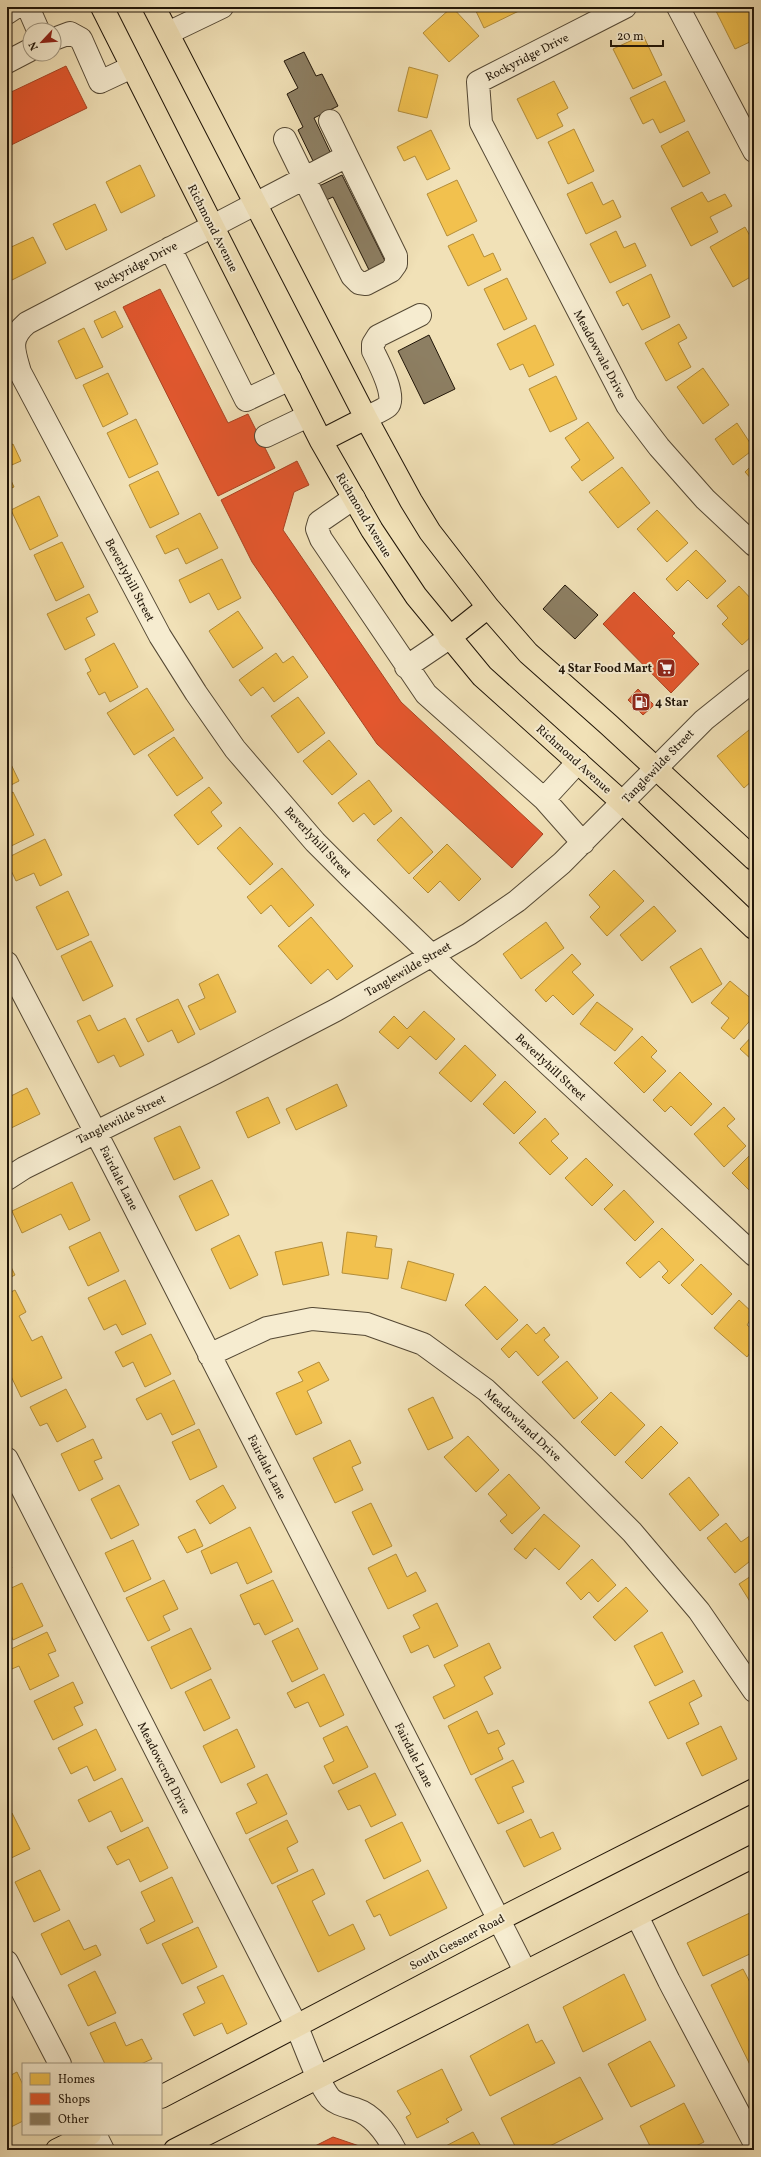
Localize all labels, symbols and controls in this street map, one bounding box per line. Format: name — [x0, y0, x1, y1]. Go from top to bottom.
north arrow — [22, 22, 62, 62]
scale bar — [611, 22, 663, 48]
text: 20 m — [617, 29, 644, 45]
street label: Rockyridge Drive — [483, 30, 572, 86]
text: N — [26, 39, 43, 53]
street label: Richmond Avenue — [183, 182, 241, 275]
street label: Rockyridge Drive — [92, 238, 181, 295]
street label: Meadowvale Drive — [569, 307, 629, 402]
street label: Richmond Avenue — [331, 470, 395, 561]
street label: Beverlyhill Street — [100, 536, 158, 625]
supermarket icon: 4 Star Food Mart — [655, 657, 677, 679]
place label: 4 Star Food Mart — [558, 661, 652, 677]
fuel station icon: 4 Star — [630, 691, 652, 713]
place label: 4 Star — [655, 695, 688, 711]
street label: Richmond Avenue — [532, 721, 615, 798]
street label: Tanglewilde Street — [619, 726, 698, 807]
street label: Beverlyhill Street — [280, 804, 354, 882]
street label: Tanglewilde Street — [362, 939, 455, 1001]
street label: Beverlyhill Street — [511, 1031, 589, 1105]
street label: Tanglewilde Street — [74, 1091, 169, 1148]
street label: Fairdale Lane — [95, 1143, 141, 1214]
street label: Meadowland Drive — [480, 1386, 565, 1466]
street label: Fairdale Lane — [243, 1432, 289, 1503]
street label: Meadowcroft Drive — [133, 1720, 193, 1818]
street label: Fairdale Lane — [390, 1720, 436, 1791]
street label: South Gessner Road — [407, 1911, 508, 1975]
legend — [22, 2063, 162, 2135]
text: Homes — [58, 2072, 95, 2088]
text: Shops — [58, 2092, 90, 2108]
text: Other — [58, 2112, 89, 2128]

